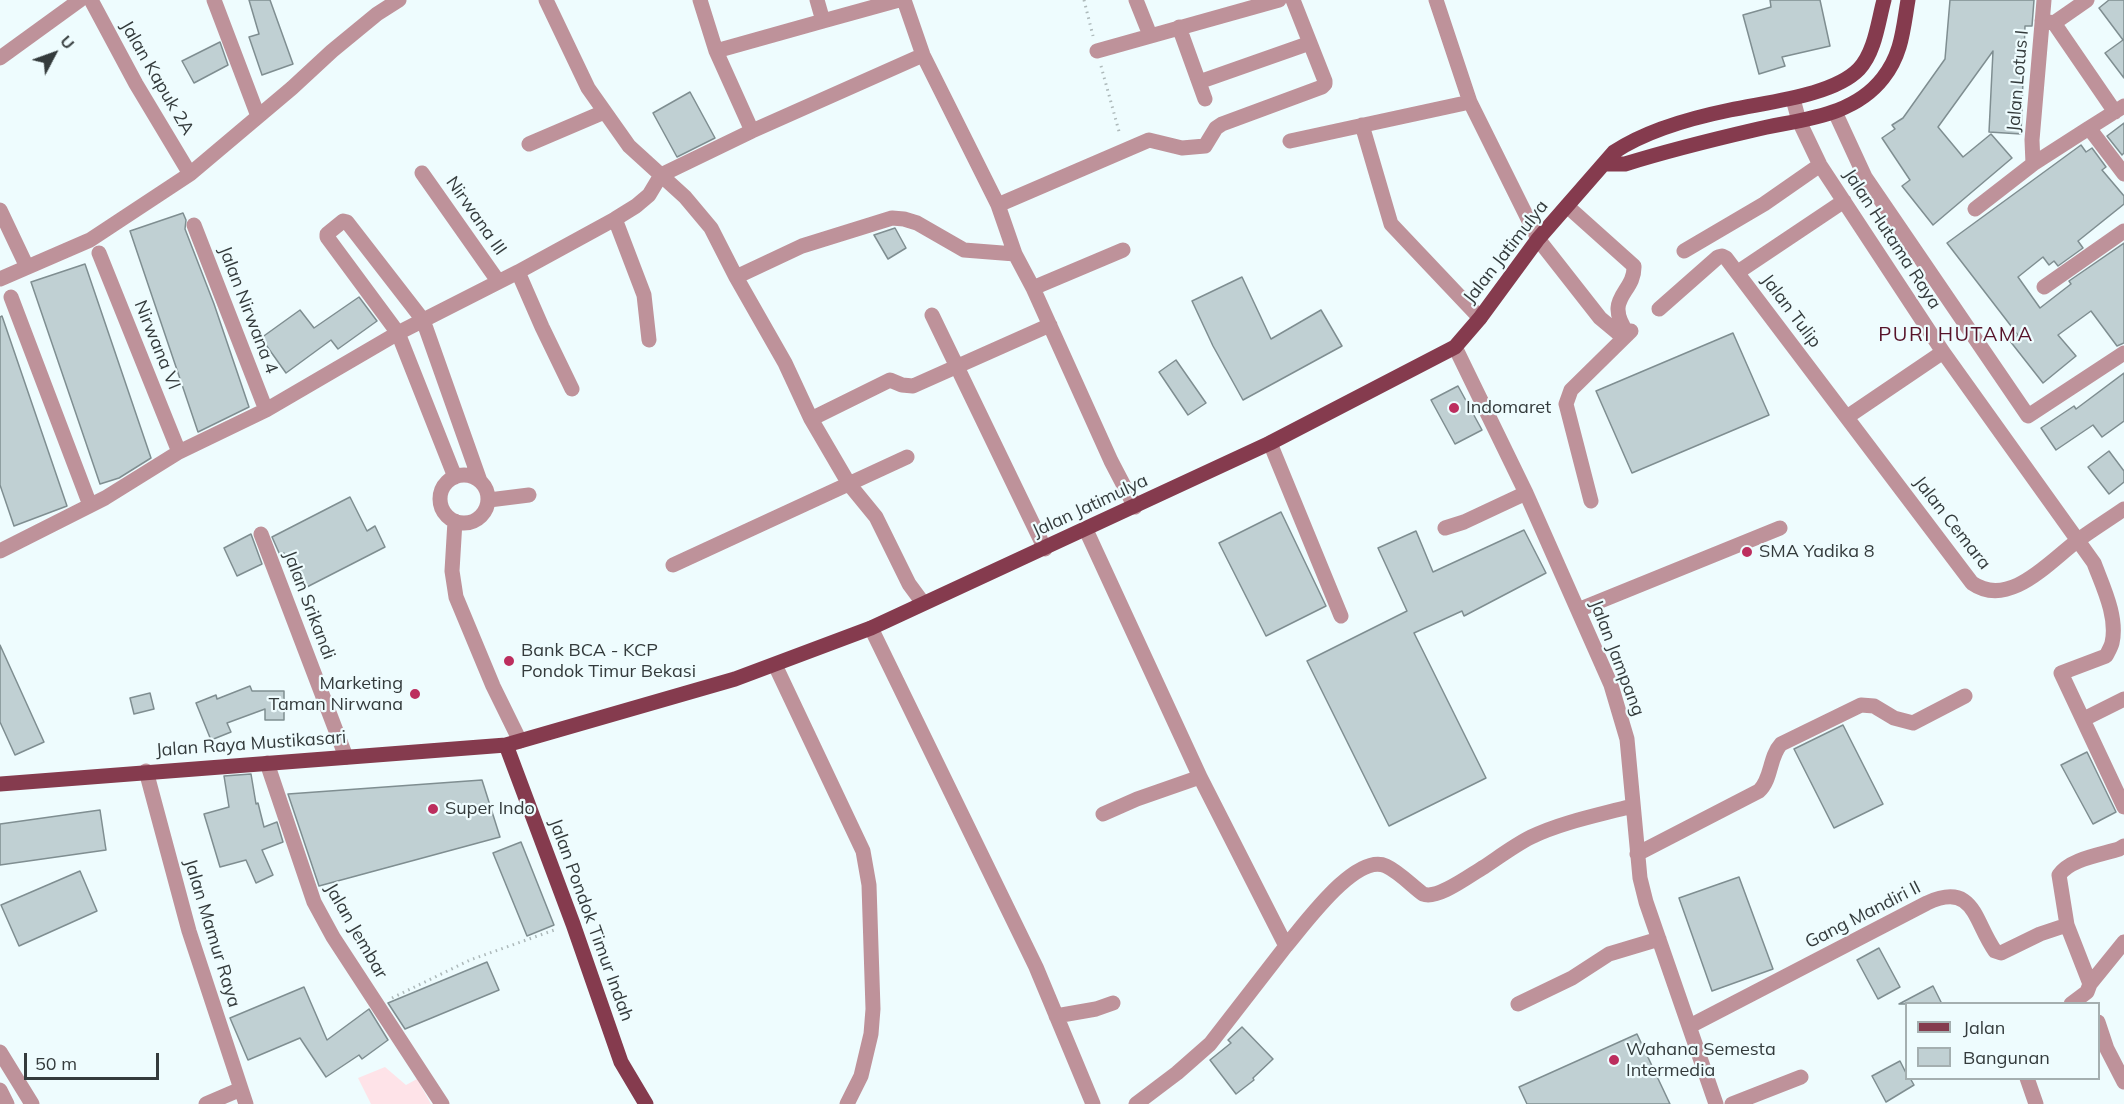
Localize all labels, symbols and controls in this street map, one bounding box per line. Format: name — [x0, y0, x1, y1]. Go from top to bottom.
street label: Jalan Kapuk 2A — [116, 17, 198, 139]
north arrow — [24, 24, 84, 84]
street label: Jalan Lotus I — [2003, 29, 2033, 133]
text: U — [56, 31, 79, 53]
street label: Jalan Hutama Raya — [1839, 165, 1945, 313]
street label: Nirwana III — [441, 172, 511, 260]
street label: Jalan Jatimulya — [1459, 196, 1553, 308]
street label: Jalan Nirwana 4 — [214, 243, 282, 377]
street label: Jalan Tulip — [1756, 270, 1826, 352]
street label: Nirwana VI — [129, 297, 185, 393]
district label: PURI HUTAMA — [1878, 323, 2034, 347]
place label: Indomaret — [1466, 397, 1551, 419]
marker: Indomaret — [1447, 401, 1461, 415]
street label: Jalan Jatimulya — [1029, 470, 1151, 542]
street label: Jalan Cemara — [1909, 472, 1995, 574]
place label: SMA Yadika 8 — [1759, 541, 1874, 563]
marker: SMA Yadika 8 — [1740, 545, 1754, 559]
street label: Jalan Srikandi — [278, 548, 340, 662]
street label: Jalan Jampang — [1585, 597, 1649, 719]
place label: Bank BCA - KCP Pondok Timur Bekasi — [521, 640, 696, 682]
marker: Bank BCA - KCP Pondok Timur Bekasi — [502, 654, 516, 668]
place label: Marketing Taman Nirwana — [268, 673, 403, 716]
marker: Marketing Taman Nirwana — [408, 687, 422, 701]
street label: Jalan Raya Mustikasari — [155, 727, 347, 761]
place label: Super Indo — [445, 798, 535, 820]
marker: Super Indo — [426, 802, 440, 816]
street label: Jalan Pondok Timur Indah — [544, 816, 638, 1024]
street label: Jalan Mamur Raya — [179, 856, 245, 1010]
street label: Gang Mandiri II — [1802, 877, 1924, 953]
street label: Jalan Jembar — [320, 879, 392, 983]
legend — [1905, 1002, 2100, 1080]
text: Jalan — [1963, 1016, 2005, 1039]
place label: Wahana Semesta Intermedia — [1626, 1039, 1776, 1082]
scale bar — [27, 1041, 162, 1079]
text: Bangunan — [1963, 1046, 2050, 1069]
text: 50 m — [35, 1052, 77, 1075]
marker: Wahana Semesta Intermedia — [1607, 1053, 1621, 1067]

